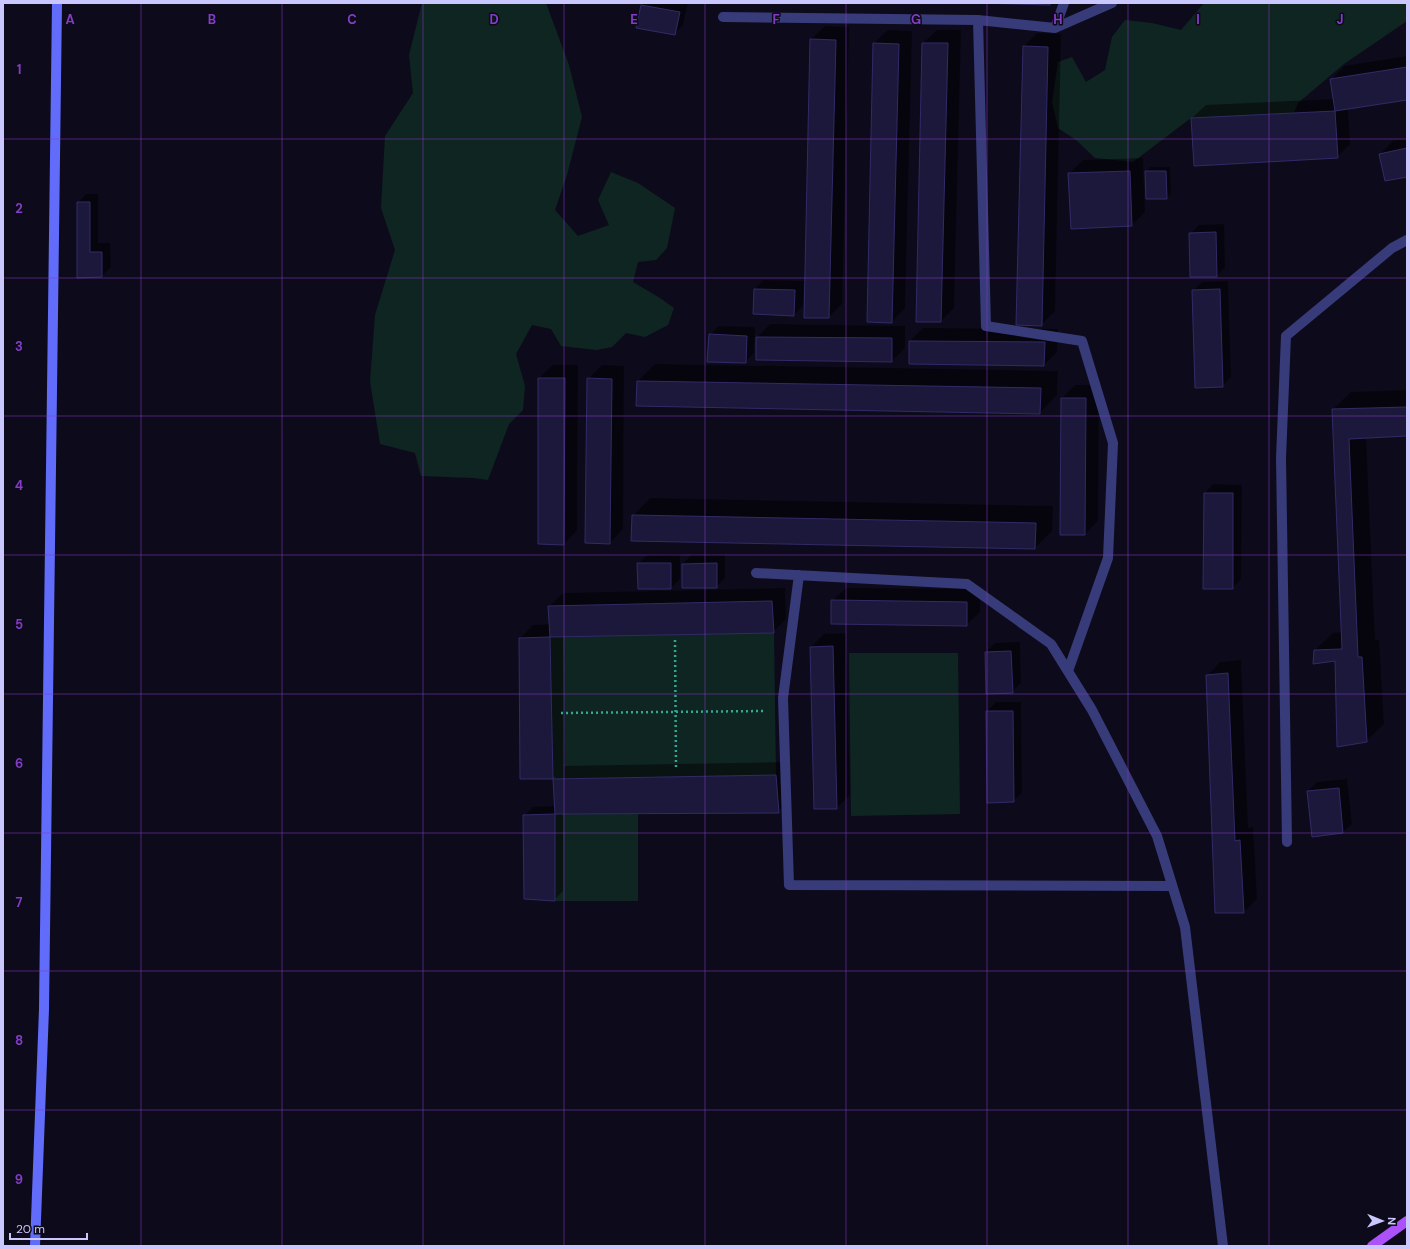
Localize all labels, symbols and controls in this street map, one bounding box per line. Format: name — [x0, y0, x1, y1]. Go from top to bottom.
text: A — [65, 11, 75, 28]
text: B — [208, 11, 216, 28]
text: C — [347, 11, 357, 28]
text: D — [489, 11, 499, 28]
text: E — [630, 11, 638, 28]
text: F — [772, 11, 780, 28]
text: G — [911, 11, 921, 28]
text: H — [1053, 11, 1063, 28]
text: I — [1196, 11, 1200, 28]
text: J — [1336, 11, 1344, 28]
text: 1 — [17, 61, 21, 78]
text: 2 — [15, 200, 23, 217]
text: 3 — [15, 338, 23, 355]
text: 4 — [15, 477, 23, 494]
text: 5 — [15, 616, 23, 633]
text: 6 — [15, 755, 23, 772]
text: 7 — [16, 894, 23, 911]
text: 8 — [15, 1032, 23, 1049]
text: 9 — [15, 1171, 23, 1188]
north arrow — [1362, 1201, 1402, 1241]
scale bar — [10, 1215, 87, 1241]
text: N — [1385, 1217, 1399, 1225]
text: 20 m — [16, 1221, 45, 1237]

